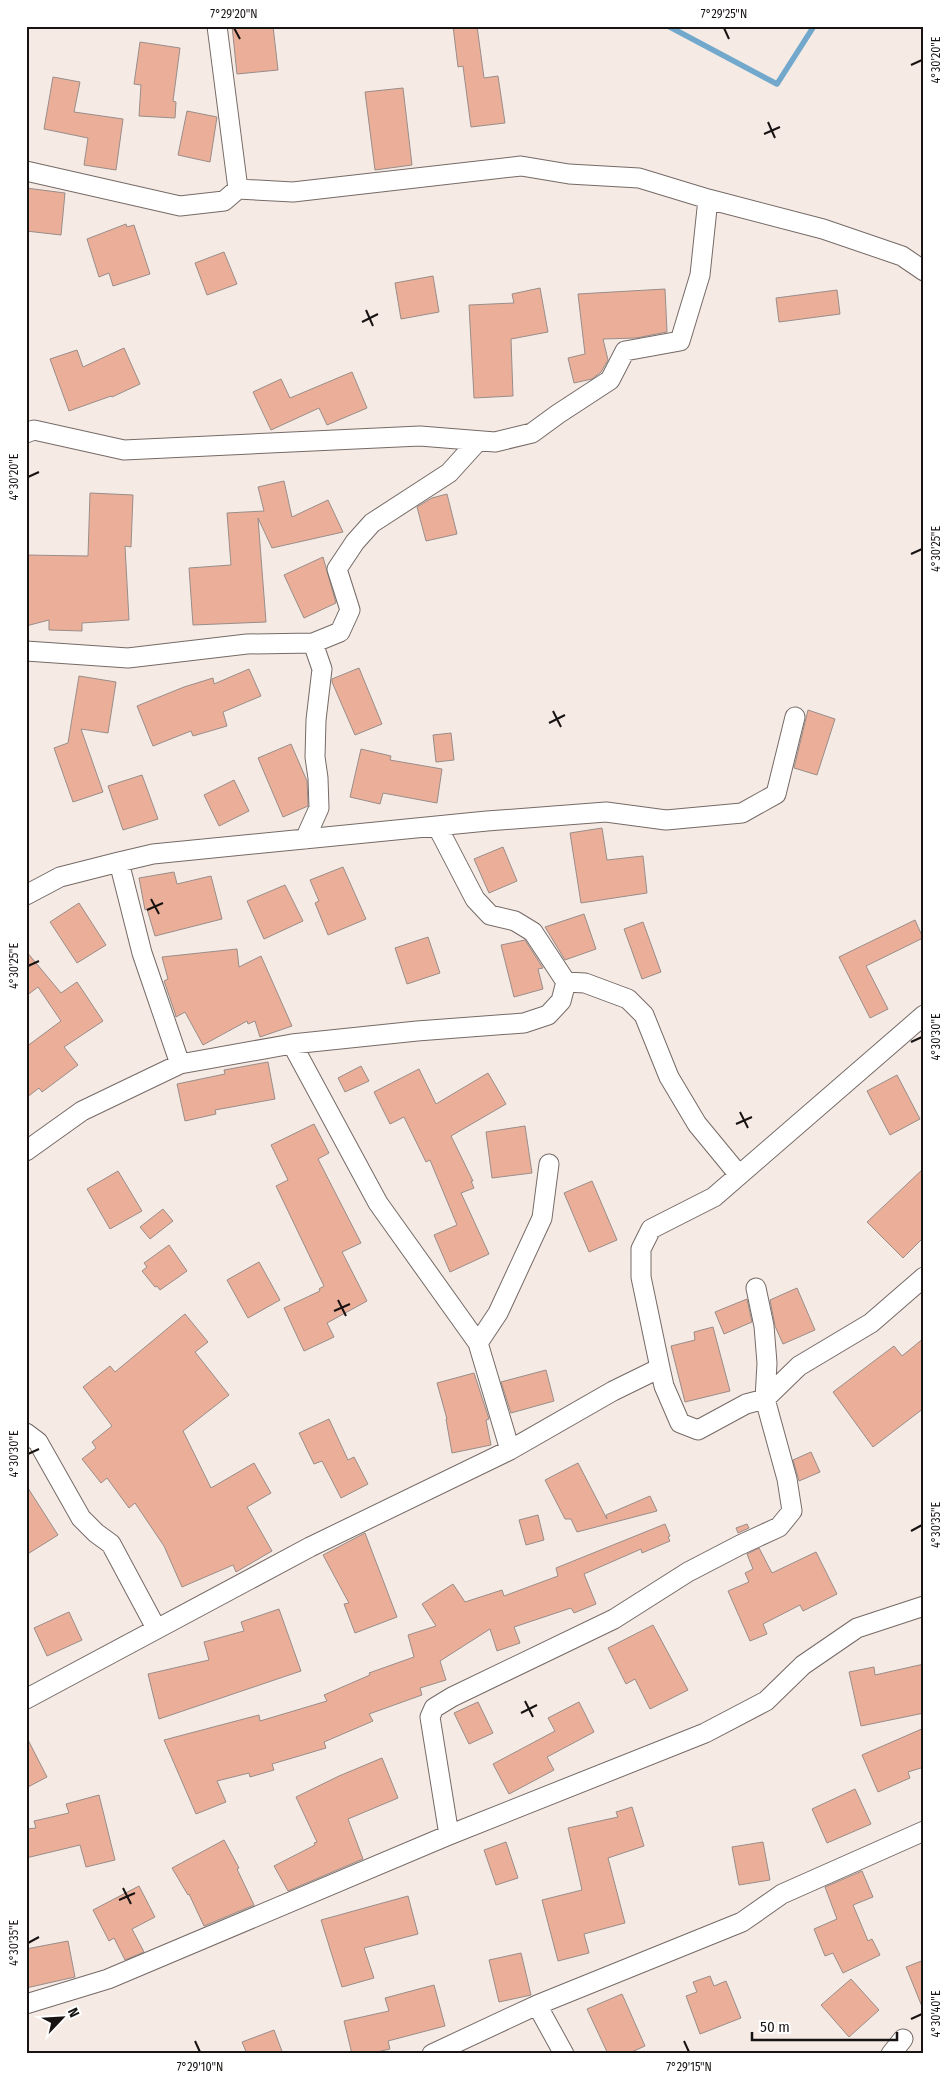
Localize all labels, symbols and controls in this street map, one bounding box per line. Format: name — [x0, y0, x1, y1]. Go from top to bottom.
text: 7°29'20"N — [210, 7, 258, 21]
text: 7°29'25"N — [701, 7, 747, 21]
text: 4°30'20"E — [929, 36, 943, 84]
text: 4°30'20"E — [7, 453, 21, 501]
text: 4°30'25"E — [929, 526, 943, 572]
text: 4°30'25"E — [7, 943, 21, 989]
text: 4°30'30"E — [929, 1013, 943, 1061]
text: 4°30'30"E — [7, 1430, 21, 1478]
text: 4°30'35"E — [929, 1502, 943, 1548]
text: 4°30'35"E — [7, 1920, 21, 1966]
text: 4°30'40"E — [929, 1990, 943, 2038]
north arrow — [38, 1992, 88, 2042]
text: N — [64, 2005, 83, 2020]
scale bar — [752, 2010, 898, 2042]
text: 50 m — [760, 2018, 790, 2036]
text: 7°29'10"N — [177, 2060, 223, 2074]
text: 7°29'15"N — [666, 2060, 712, 2074]

